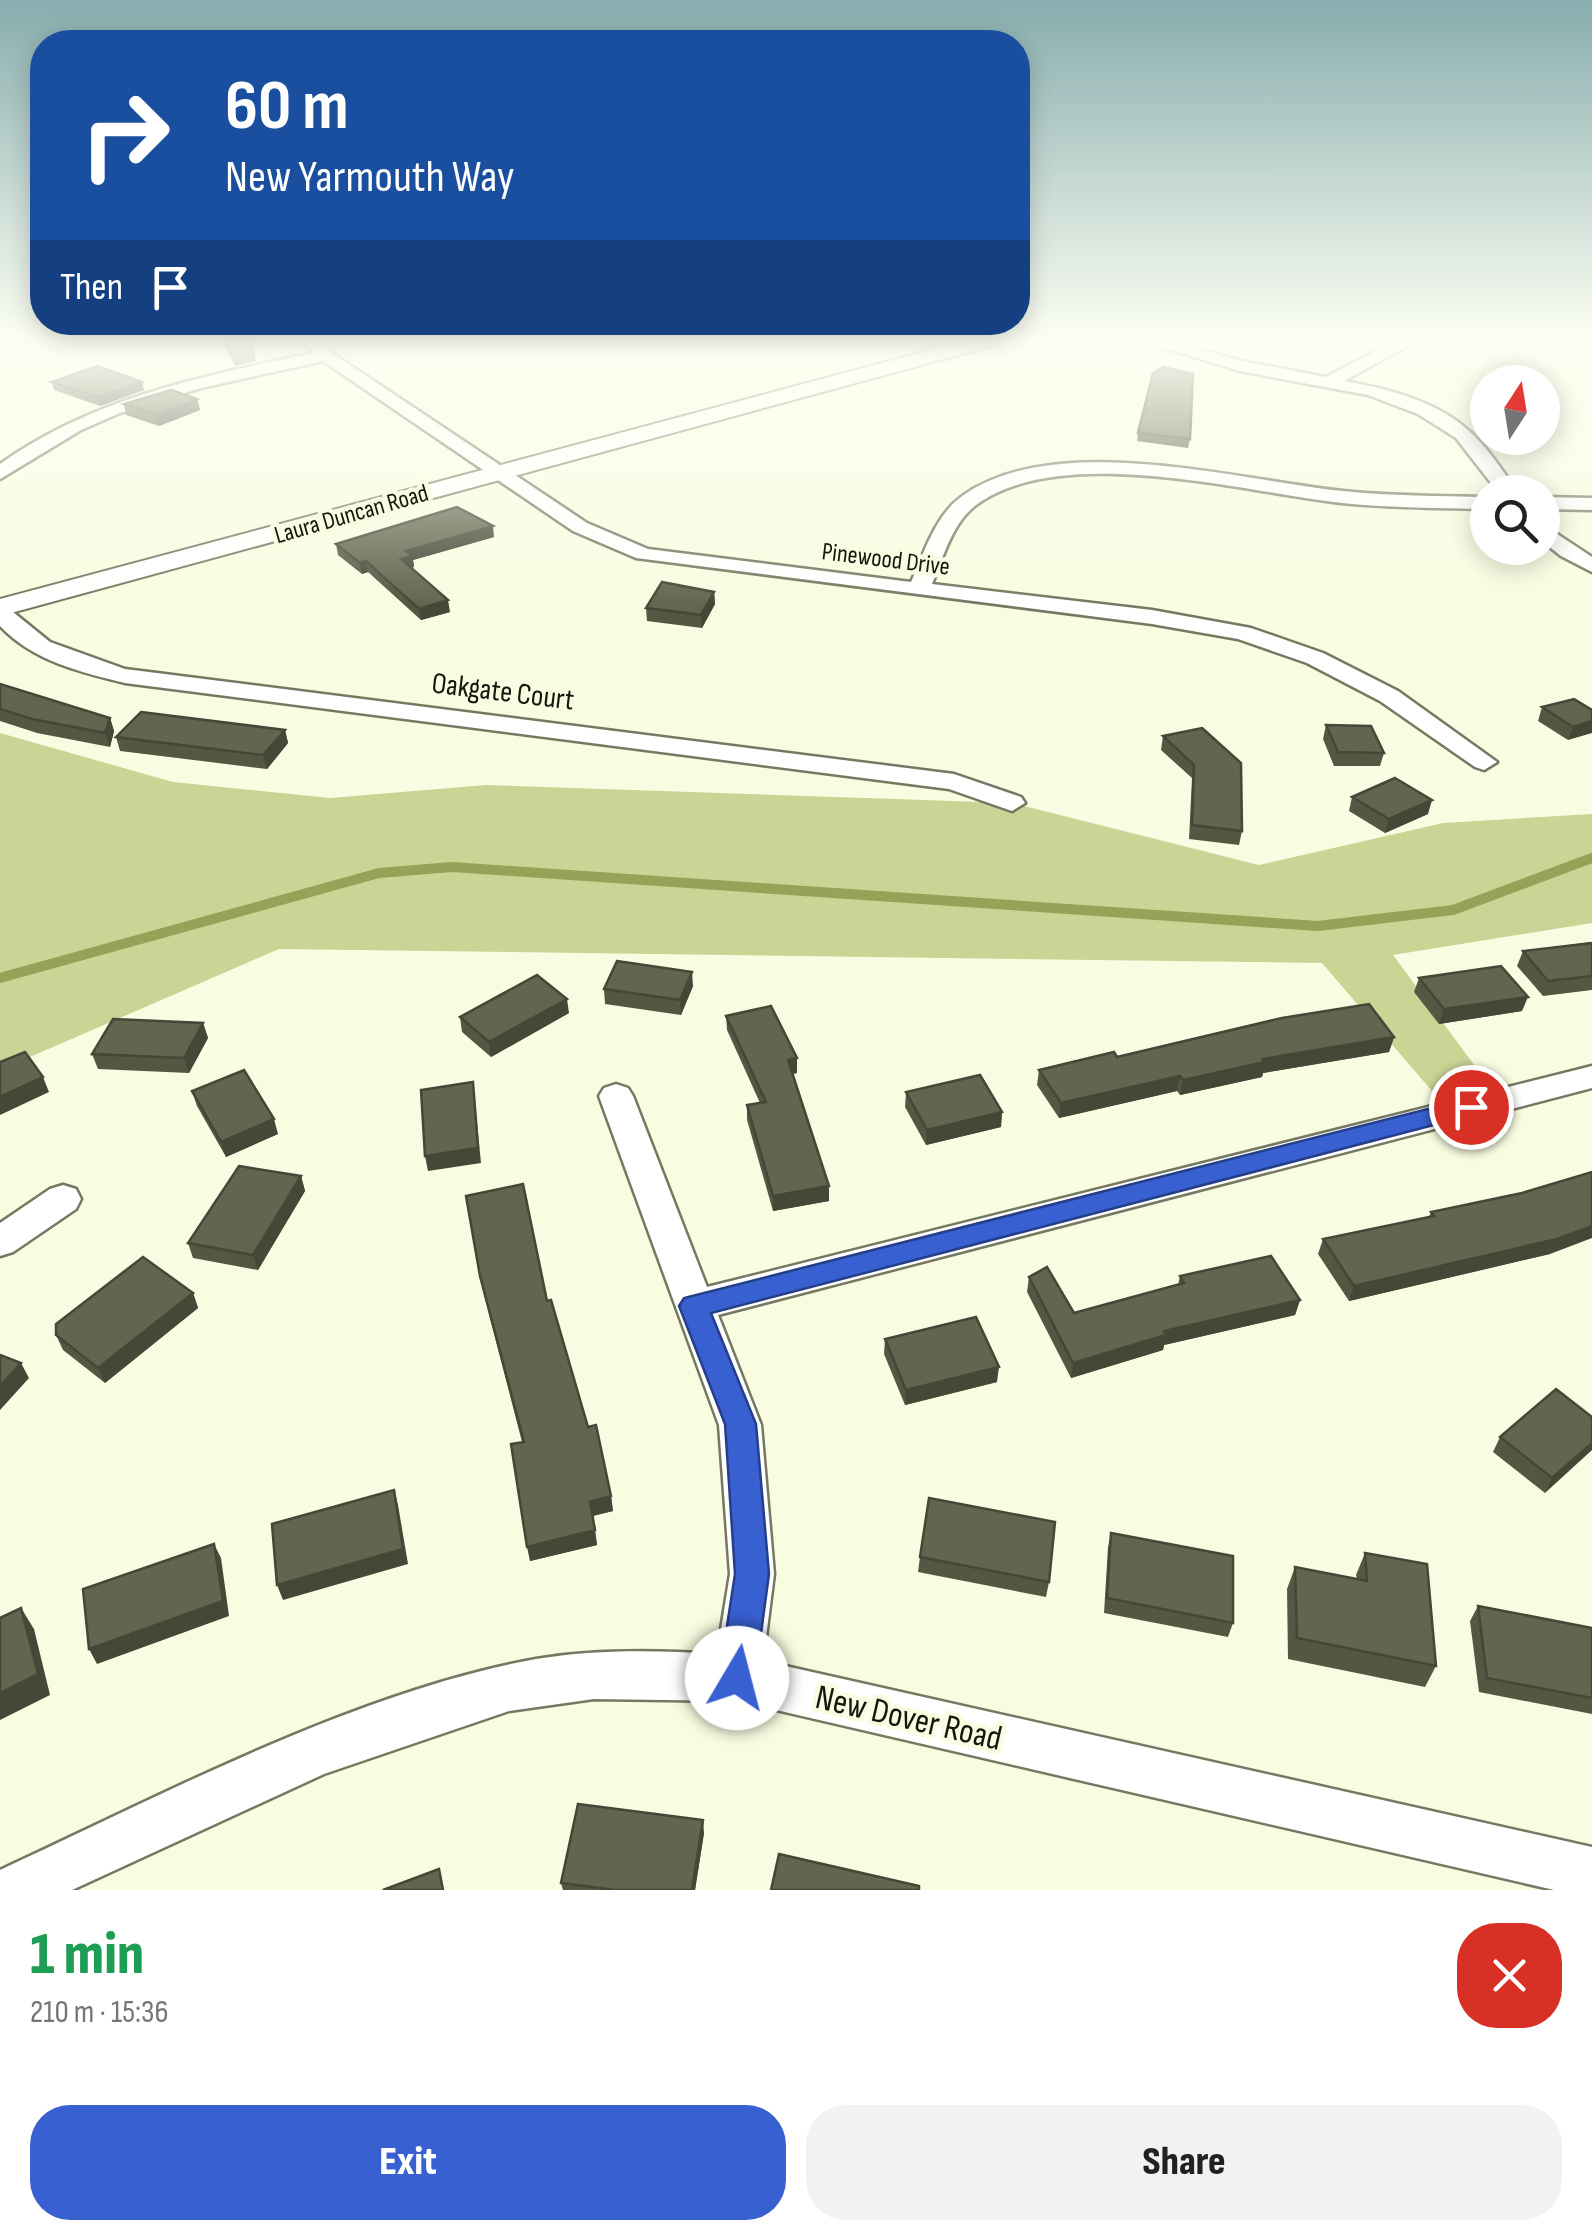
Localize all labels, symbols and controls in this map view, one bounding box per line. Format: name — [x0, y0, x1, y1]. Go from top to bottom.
text: 60 m — [225, 65, 349, 149]
icon: right — [60, 70, 190, 200]
text: New Yarmouth Way — [225, 150, 514, 205]
icon: arrive — [143, 260, 198, 315]
text: Then — [60, 265, 123, 310]
north arrow — [1470, 365, 1560, 455]
map controls — [1470, 365, 1560, 565]
button: search — [1470, 475, 1560, 565]
street label: Laura Duncan Road — [271, 478, 432, 551]
street label: Pinewood Drive — [820, 536, 952, 583]
street label: Oakgate Court — [430, 665, 576, 719]
pin — [1429, 1065, 1514, 1150]
icon: arrive — [1444, 1080, 1499, 1135]
position arrow — [685, 1626, 789, 1730]
street label: New Dover Road — [811, 1676, 1006, 1761]
text: 1 min — [30, 1919, 144, 1991]
button: close — [1457, 1923, 1562, 2028]
text: 210 m · 15:36 — [30, 1993, 168, 2032]
button: Exit — [30, 2105, 786, 2220]
button: Share — [806, 2105, 1562, 2220]

